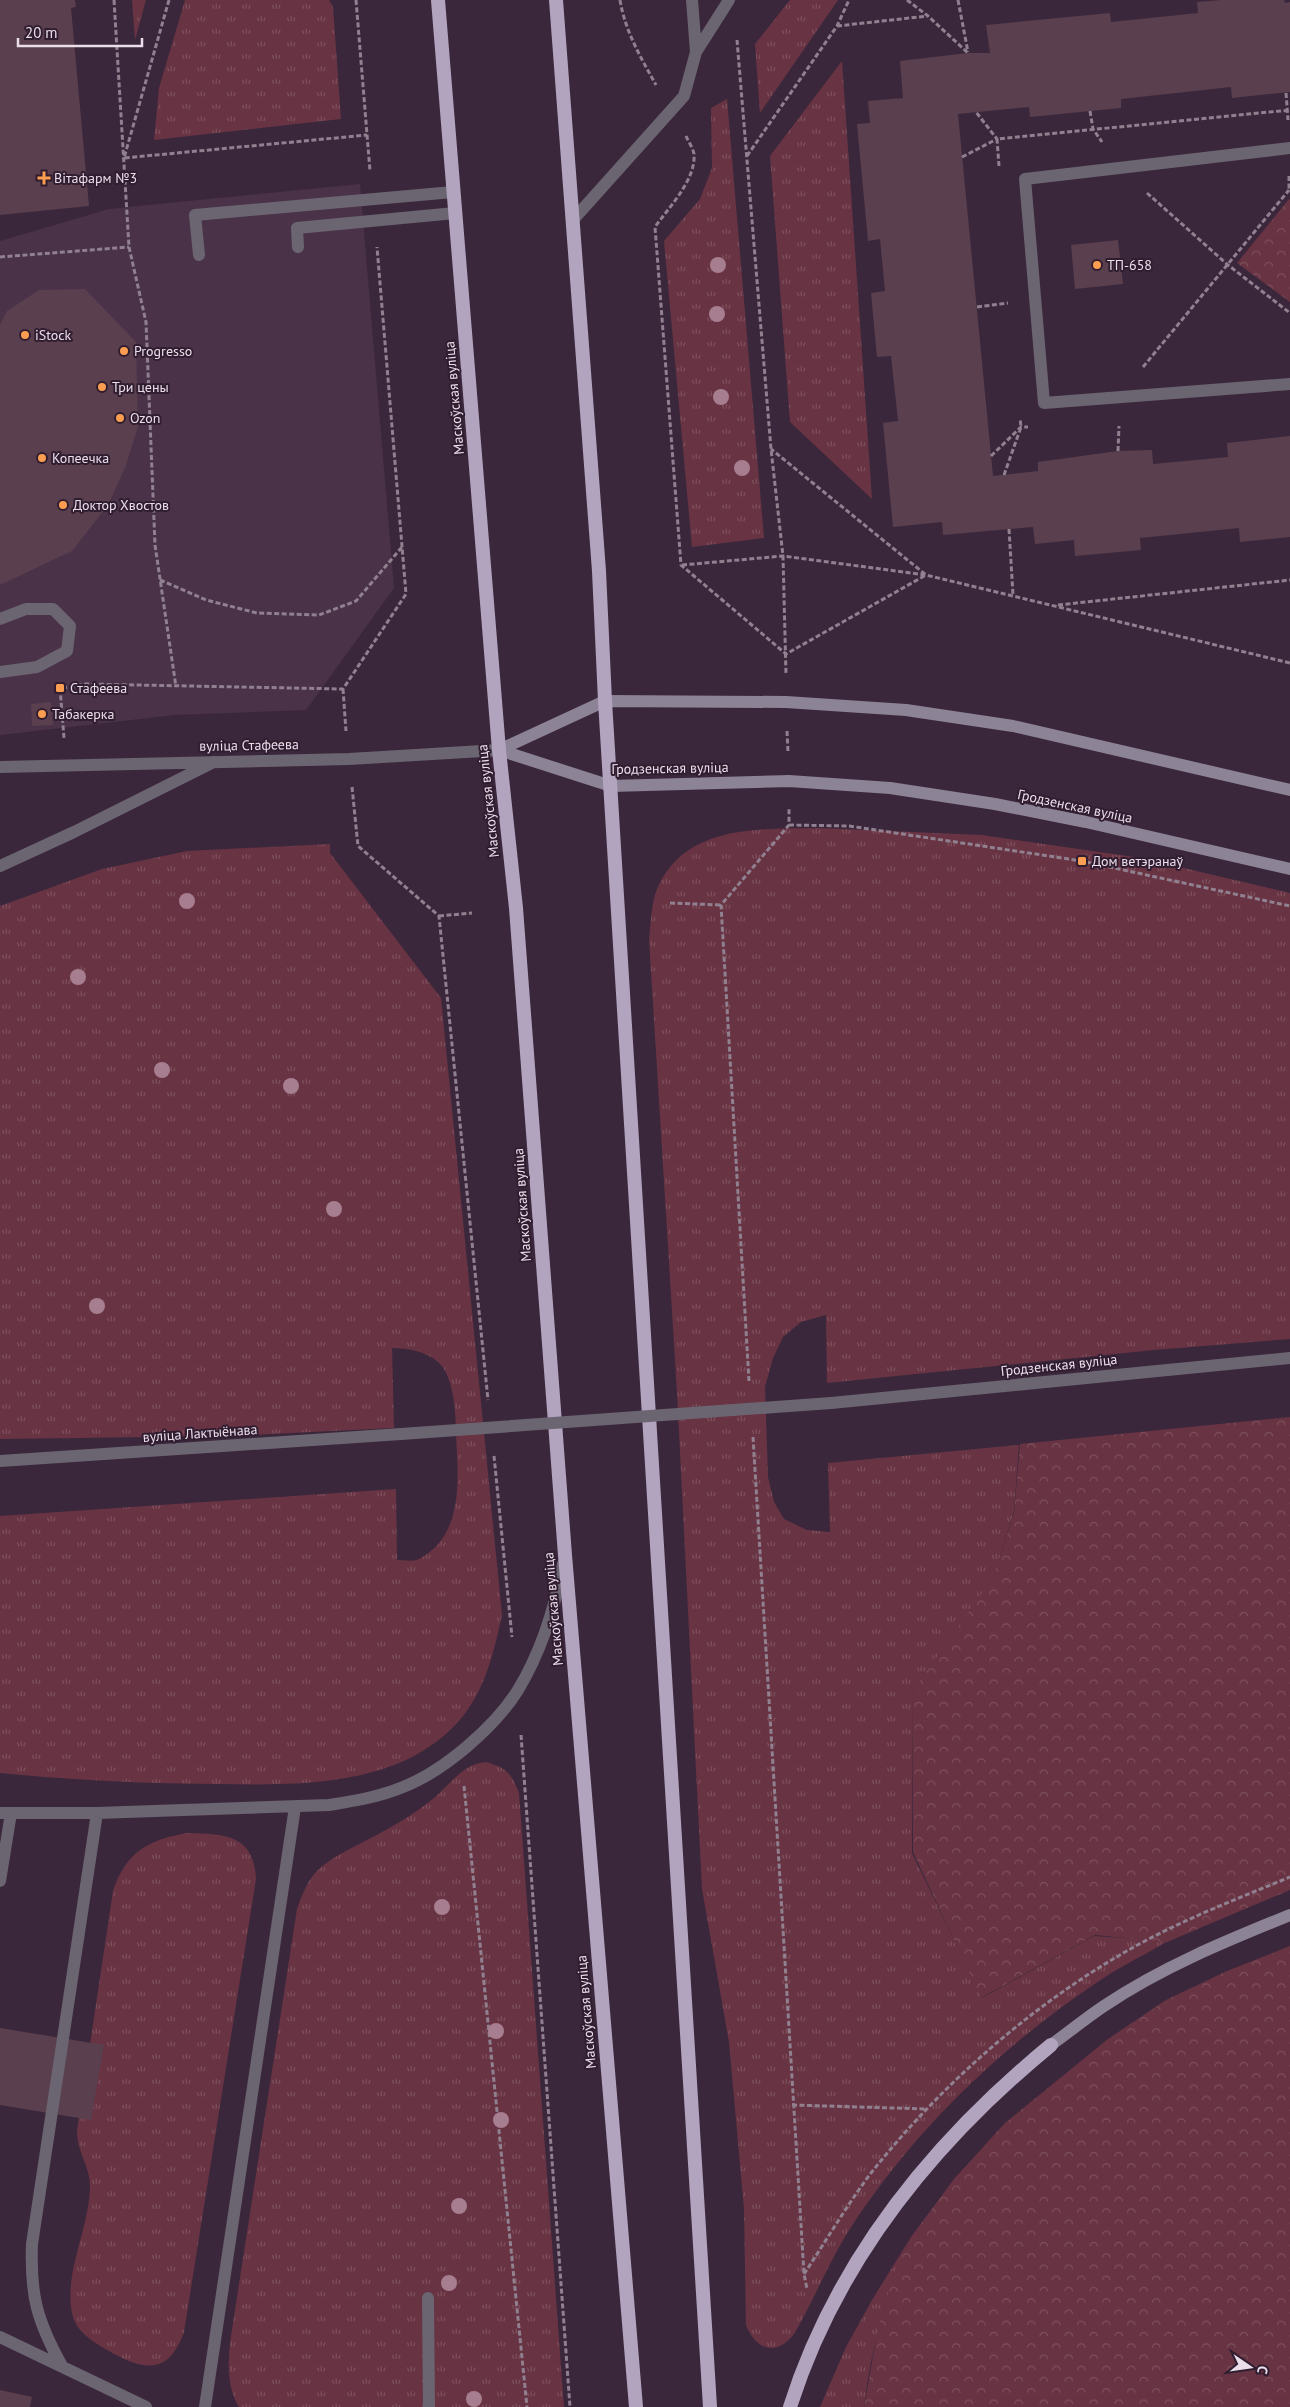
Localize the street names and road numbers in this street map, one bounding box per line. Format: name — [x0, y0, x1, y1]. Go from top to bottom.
street label: Маскоўская вуліца — [440, 341, 468, 455]
street label: вуліца Стафеева — [199, 735, 299, 755]
street label: Маскоўская вуліца — [473, 743, 503, 858]
street label: Гродзенская вуліца — [611, 758, 729, 778]
street label: Гродзенская вуліца — [1016, 785, 1134, 827]
street label: Маскоўская вуліца — [509, 1148, 535, 1262]
street label: Гродзенская вуліца — [1000, 1350, 1118, 1380]
street label: вуліца Лактыёнава — [142, 1420, 258, 1446]
street label: Маскоўская вуліца — [539, 1552, 567, 1666]
street label: Маскоўская вуліца — [572, 1955, 600, 2069]

